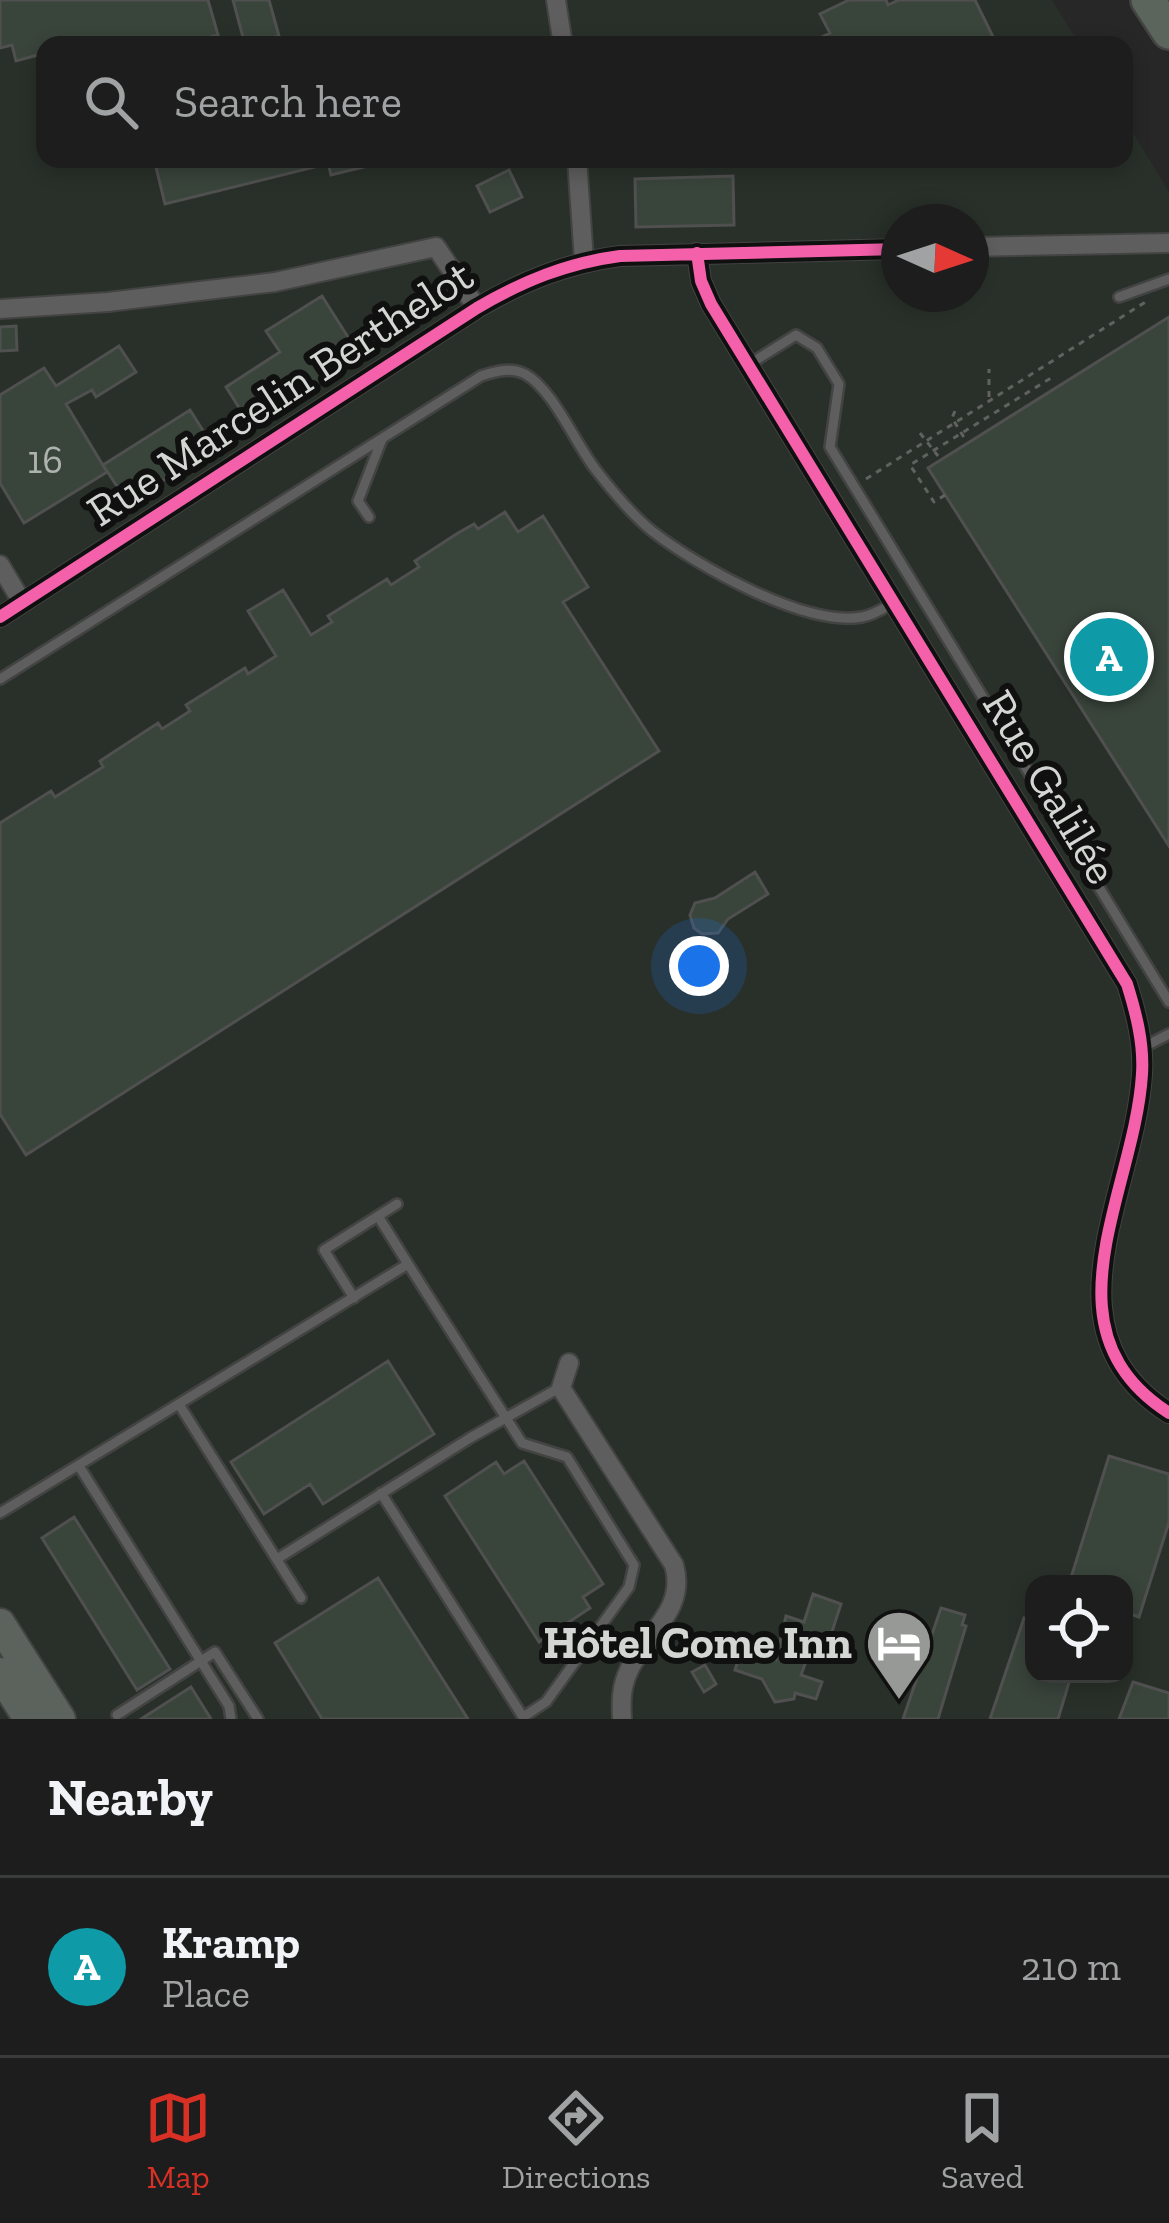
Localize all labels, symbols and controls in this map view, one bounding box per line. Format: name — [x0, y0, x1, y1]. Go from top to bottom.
search box — [36, 36, 1133, 168]
icon: search — [78, 69, 144, 135]
text: Search here — [174, 75, 402, 129]
north arrow — [881, 204, 989, 312]
street label: Rue Marcelin Berthelot — [77, 248, 483, 538]
house number: 16 — [27, 436, 63, 483]
pin: A — [1070, 612, 1148, 702]
street label: Rue Galilée — [971, 680, 1129, 894]
your location — [669, 936, 729, 996]
map controls — [1025, 1575, 1133, 1683]
button: locate — [1025, 1575, 1133, 1683]
hotel icon: Hôtel Come Inn — [864, 1608, 934, 1702]
place label: Hôtel Come Inn — [543, 1616, 852, 1670]
text: Nearby — [48, 1767, 213, 1828]
text: Kramp — [162, 1916, 300, 1970]
text: A — [74, 1943, 100, 1990]
text: 210 m — [1021, 1943, 1121, 1990]
text: Place — [162, 1970, 250, 2017]
tab: Map — [145, 2085, 211, 2196]
tab: Directions — [502, 2085, 651, 2196]
tab: Saved — [941, 2085, 1024, 2196]

